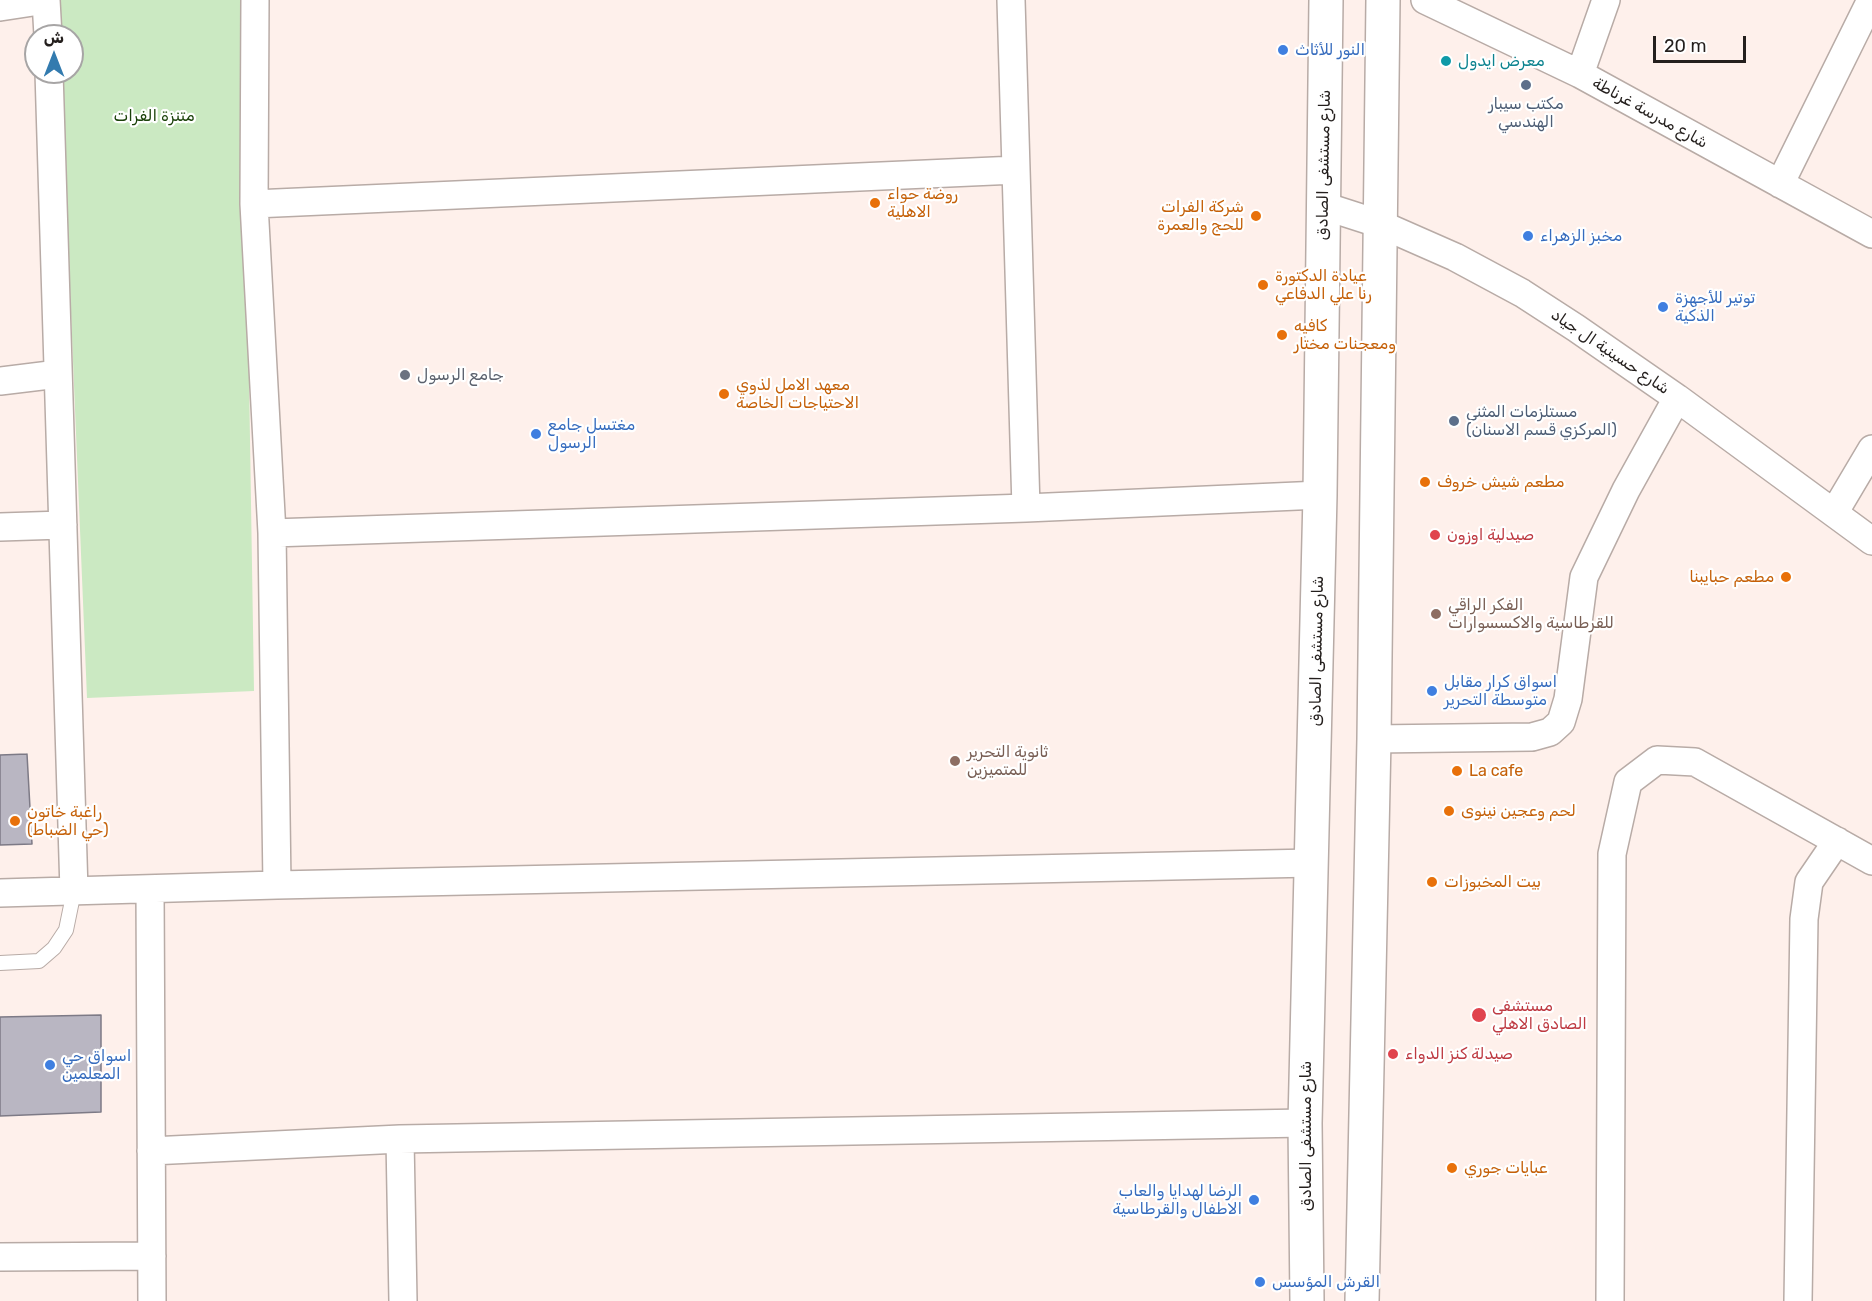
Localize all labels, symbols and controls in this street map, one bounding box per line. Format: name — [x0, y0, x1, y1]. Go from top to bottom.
north arrow — [24, 24, 84, 84]
scale bar — [1656, 24, 1749, 62]
text: ش — [44, 28, 64, 47]
text: 20 m — [1664, 35, 1706, 57]
place label: النور للأثاث — [1295, 40, 1365, 60]
marker: النور للأثاث — [1276, 43, 1290, 57]
place label: معرض ايدول — [1458, 51, 1545, 71]
marker: معرض ايدول — [1439, 54, 1453, 68]
street label: شارع مدرسة غرناطة — [1589, 73, 1711, 153]
marker: مكتب سيبار الهندسي — [1519, 78, 1533, 92]
street label: شارع مستشفى الصادق — [1313, 90, 1335, 240]
place label: مكتب سيبار الهندسي — [1488, 94, 1564, 132]
park label: متنزة الفرات — [113, 106, 195, 126]
place label: روضة حواء الاهلية — [887, 184, 958, 222]
marker: روضة حواء الاهلية — [868, 196, 882, 210]
place label: شركة الفرات للحج والعمرة — [1157, 197, 1244, 235]
marker: شركة الفرات للحج والعمرة — [1249, 209, 1263, 223]
place label: مخبز الزهراء — [1540, 226, 1622, 246]
marker: مخبز الزهراء — [1521, 229, 1535, 243]
place label: عيادة الدكتورة رنا علي الدفاعي — [1275, 266, 1372, 304]
marker: عيادة الدكتورة رنا علي الدفاعي — [1256, 278, 1270, 292]
place label: توتير للأجهزة الذكية — [1675, 288, 1755, 326]
marker: توتير للأجهزة الذكية — [1656, 300, 1670, 314]
street label: شارع حسينية ال جياد — [1547, 305, 1673, 399]
place label: كافيه ومعجنات مختار — [1294, 316, 1396, 354]
marker: كافيه ومعجنات مختار — [1275, 328, 1289, 342]
place label: جامع الرسول — [417, 365, 504, 385]
marker: جامع الرسول — [398, 368, 412, 382]
place label: معهد الامل لذوي الاحتياجات الخاصة — [736, 375, 859, 413]
marker: معهد الامل لذوي الاحتياجات الخاصة — [717, 387, 731, 401]
place label: مستلزمات المثنى (المركزي قسم الاسنان) — [1466, 402, 1617, 440]
marker: مستلزمات المثنى (المركزي قسم الاسنان) — [1447, 414, 1461, 428]
place label: مغتسل جامع الرسول — [548, 415, 635, 453]
marker: مغتسل جامع الرسول — [529, 427, 543, 441]
place label: مطعم شيش خروف — [1437, 472, 1564, 492]
marker: مطعم شيش خروف — [1418, 475, 1432, 489]
place label: صيدلية اوزون — [1447, 525, 1534, 545]
marker: صيدلية اوزون — [1428, 528, 1442, 542]
place label: مطعم حبايبنا — [1689, 567, 1774, 587]
marker: مطعم حبايبنا — [1779, 570, 1793, 584]
street label: شارع مستشفى الصادق — [1306, 576, 1328, 726]
place label: الفكر الراقي للقرطاسية والاكسسوارات — [1448, 595, 1614, 633]
marker: الفكر الراقي للقرطاسية والاكسسوارات — [1429, 607, 1443, 621]
place label: اسواق كرار مقابل متوسطة التحرير — [1444, 672, 1557, 710]
marker: اسواق كرار مقابل متوسطة التحرير — [1425, 684, 1439, 698]
place label: ثانوية التحرير للمتميزين — [967, 742, 1048, 780]
marker: ثانوية التحرير للمتميزين — [948, 754, 962, 768]
place label: La cafe — [1469, 761, 1523, 781]
marker: La cafe — [1450, 764, 1464, 778]
place label: لحم وعجين نينوى — [1461, 801, 1576, 821]
place label: راغبة خاتون (حي الضباط) — [27, 802, 109, 840]
marker: لحم وعجين نينوى — [1442, 804, 1456, 818]
marker: راغبة خاتون (حي الضباط) — [8, 814, 22, 828]
place label: بيت المخبوزات — [1444, 872, 1541, 892]
marker: بيت المخبوزات — [1425, 875, 1439, 889]
place label: مستشفى الصادق الاهلي — [1492, 996, 1587, 1034]
marker: مستشفى الصادق الاهلي — [1470, 1006, 1488, 1024]
place label: صيدلة كنز الدواء — [1405, 1044, 1513, 1064]
place label: اسواق حي المعلمين — [62, 1046, 131, 1084]
marker: صيدلة كنز الدواء — [1386, 1047, 1400, 1061]
marker: اسواق حي المعلمين — [43, 1058, 57, 1072]
street label: شارع مستشفى الصادق — [1296, 1061, 1316, 1211]
place label: عبايات جوري — [1464, 1158, 1547, 1178]
marker: عبايات جوري — [1445, 1161, 1459, 1175]
place label: الرضا لهدايا والعاب الاطفال والقرطاسية — [1113, 1181, 1242, 1219]
marker: الرضا لهدايا والعاب الاطفال والقرطاسية — [1247, 1193, 1261, 1207]
place label: القرش المؤسس — [1272, 1272, 1380, 1292]
marker: القرش المؤسس — [1253, 1275, 1267, 1289]

